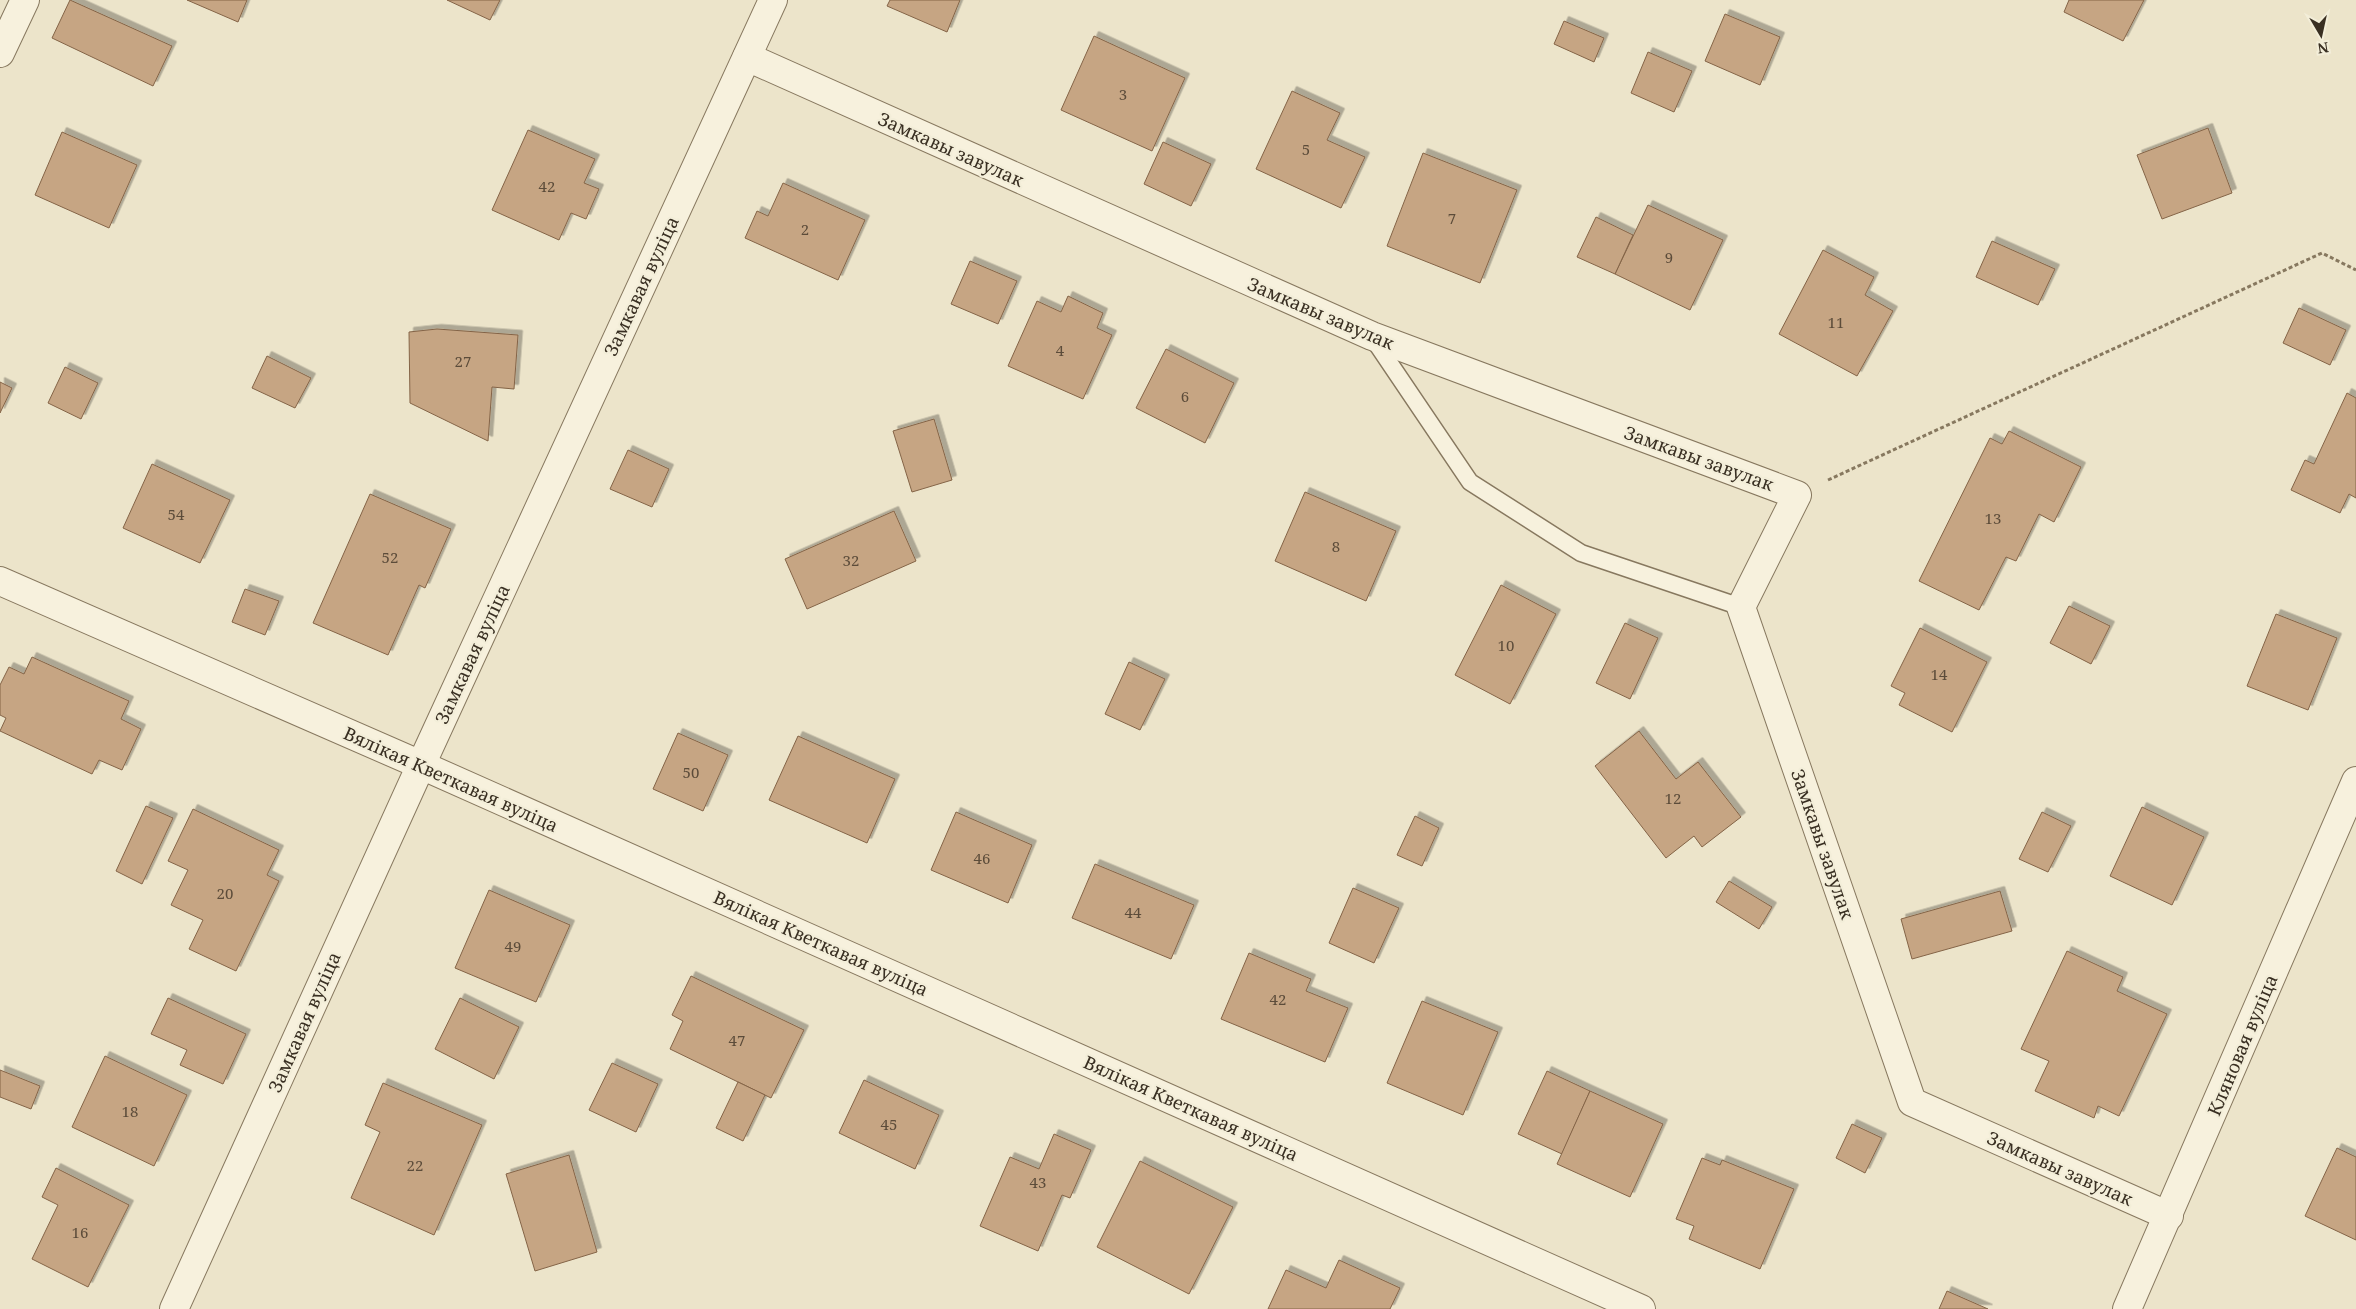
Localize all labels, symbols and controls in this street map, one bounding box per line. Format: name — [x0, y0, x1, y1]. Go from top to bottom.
north arrow — [2296, 10, 2346, 60]
text: N — [2316, 38, 2330, 59]
house number: 3 — [1119, 84, 1127, 104]
street label: Замкавы завулак — [874, 106, 1028, 192]
house number: 5 — [1302, 139, 1310, 159]
house number: 42 — [539, 176, 555, 196]
house number: 7 — [1448, 208, 1456, 228]
street label: Замкавая вуліца — [598, 212, 684, 360]
house number: 2 — [801, 219, 809, 239]
house number: 9 — [1665, 247, 1673, 267]
street label: Замкавы завулак — [1244, 271, 1398, 355]
house number: 11 — [1828, 312, 1844, 332]
house number: 4 — [1056, 340, 1065, 360]
house number: 27 — [455, 351, 471, 371]
house number: 6 — [1181, 386, 1189, 406]
street label: Замкавы завулак — [1621, 420, 1777, 496]
house number: 54 — [168, 504, 185, 524]
house number: 13 — [1985, 508, 2001, 528]
house number: 8 — [1332, 536, 1340, 556]
house number: 52 — [382, 547, 398, 567]
house number: 32 — [843, 550, 859, 570]
street label: Замкавая вуліца — [429, 580, 515, 728]
house number: 10 — [1498, 635, 1514, 655]
house number: 14 — [1931, 664, 1948, 684]
street label: Вялікая Кветкавая вуліца — [340, 721, 562, 837]
house number: 50 — [683, 762, 699, 782]
street label: Замкавы завулак — [1786, 766, 1860, 923]
house number: 12 — [1665, 788, 1681, 808]
house number: 46 — [974, 848, 990, 868]
house number: 20 — [217, 883, 233, 903]
street label: Вялікая Кветкавая вуліца — [710, 885, 932, 1001]
house number: 44 — [1125, 902, 1142, 922]
house number: 49 — [505, 936, 521, 956]
street label: Замкавая вуліца — [262, 948, 346, 1096]
street label: Кляновая вуліца — [2201, 971, 2283, 1119]
house number: 42 — [1270, 989, 1286, 1009]
house number: 47 — [729, 1030, 745, 1050]
street label: Вялікая Кветкавая вуліца — [1080, 1050, 1302, 1166]
house number: 18 — [122, 1101, 138, 1121]
house number: 45 — [881, 1114, 897, 1134]
street label: Замкавы завулак — [1983, 1125, 2137, 1211]
house number: 22 — [407, 1155, 423, 1175]
house number: 43 — [1030, 1172, 1046, 1192]
house number: 16 — [72, 1222, 88, 1242]

